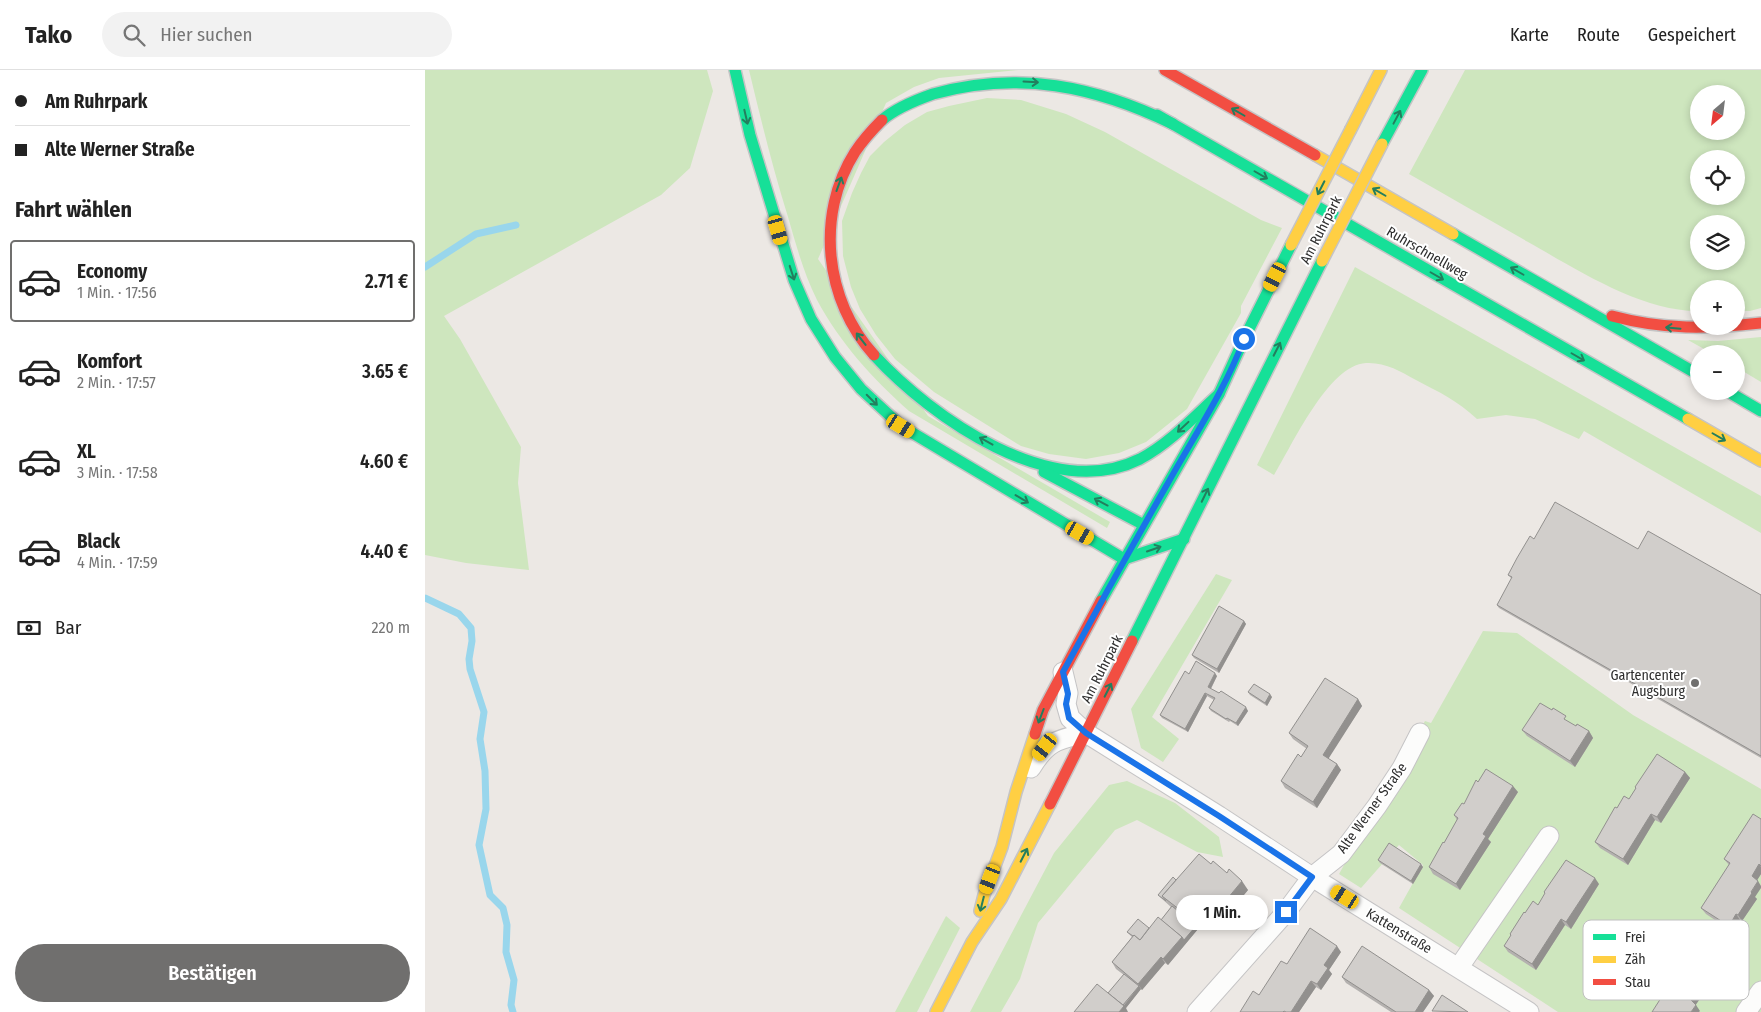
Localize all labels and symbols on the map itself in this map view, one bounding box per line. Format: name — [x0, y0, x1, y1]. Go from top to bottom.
one-way arrow — [1023, 77, 1039, 86]
north arrow — [1690, 85, 1745, 140]
one-way arrow — [1231, 106, 1245, 116]
one-way arrow — [742, 109, 751, 125]
one-way arrow — [1392, 109, 1402, 124]
one-way arrow — [1253, 170, 1267, 180]
one-way arrow — [835, 177, 844, 192]
one-way arrow — [1316, 180, 1325, 195]
one-way arrow — [1371, 187, 1386, 197]
street label: Am Ruhrpark — [1297, 193, 1346, 267]
car — [766, 214, 789, 246]
street label: Ruhrschnellweg — [1383, 223, 1471, 283]
car — [1261, 260, 1288, 294]
one-way arrow — [787, 265, 797, 281]
one-way arrow — [1511, 266, 1525, 276]
one-way arrow — [1430, 271, 1445, 281]
one-way arrow — [1665, 323, 1681, 333]
route start — [1233, 328, 1255, 350]
one-way arrow — [856, 333, 867, 346]
one-way arrow — [1272, 342, 1282, 357]
one-way arrow — [1571, 352, 1585, 362]
one-way arrow — [866, 394, 878, 406]
car — [884, 412, 917, 440]
one-way arrow — [1177, 421, 1189, 433]
one-way arrow — [1712, 433, 1726, 443]
one-way arrow — [979, 435, 994, 445]
one-way arrow — [1201, 488, 1210, 503]
one-way arrow — [1014, 494, 1028, 504]
one-way arrow — [1094, 497, 1109, 507]
car — [1063, 519, 1096, 547]
one-way arrow — [1146, 544, 1161, 553]
street label: Am Ruhrpark — [1078, 632, 1127, 706]
place label: Gartencenter Augsburg — [1610, 667, 1685, 700]
marker: Gartencenter Augsburg — [1689, 677, 1701, 689]
one-way arrow — [1104, 683, 1113, 698]
one-way arrow — [1036, 708, 1046, 723]
car — [1029, 731, 1060, 763]
street label: Alte Werner Straße — [1334, 759, 1411, 856]
one-way arrow — [1020, 848, 1029, 863]
car — [977, 862, 1002, 896]
car — [1328, 883, 1361, 911]
callout: 1 Min. — [1176, 894, 1269, 930]
one-way arrow — [977, 895, 986, 911]
route end — [1275, 901, 1297, 923]
street label: Kattenstraße — [1363, 905, 1435, 957]
legend — [1583, 920, 1749, 1000]
text: Frei — [1625, 929, 1646, 946]
text: Zäh — [1625, 951, 1646, 968]
text: Stau — [1625, 974, 1651, 991]

